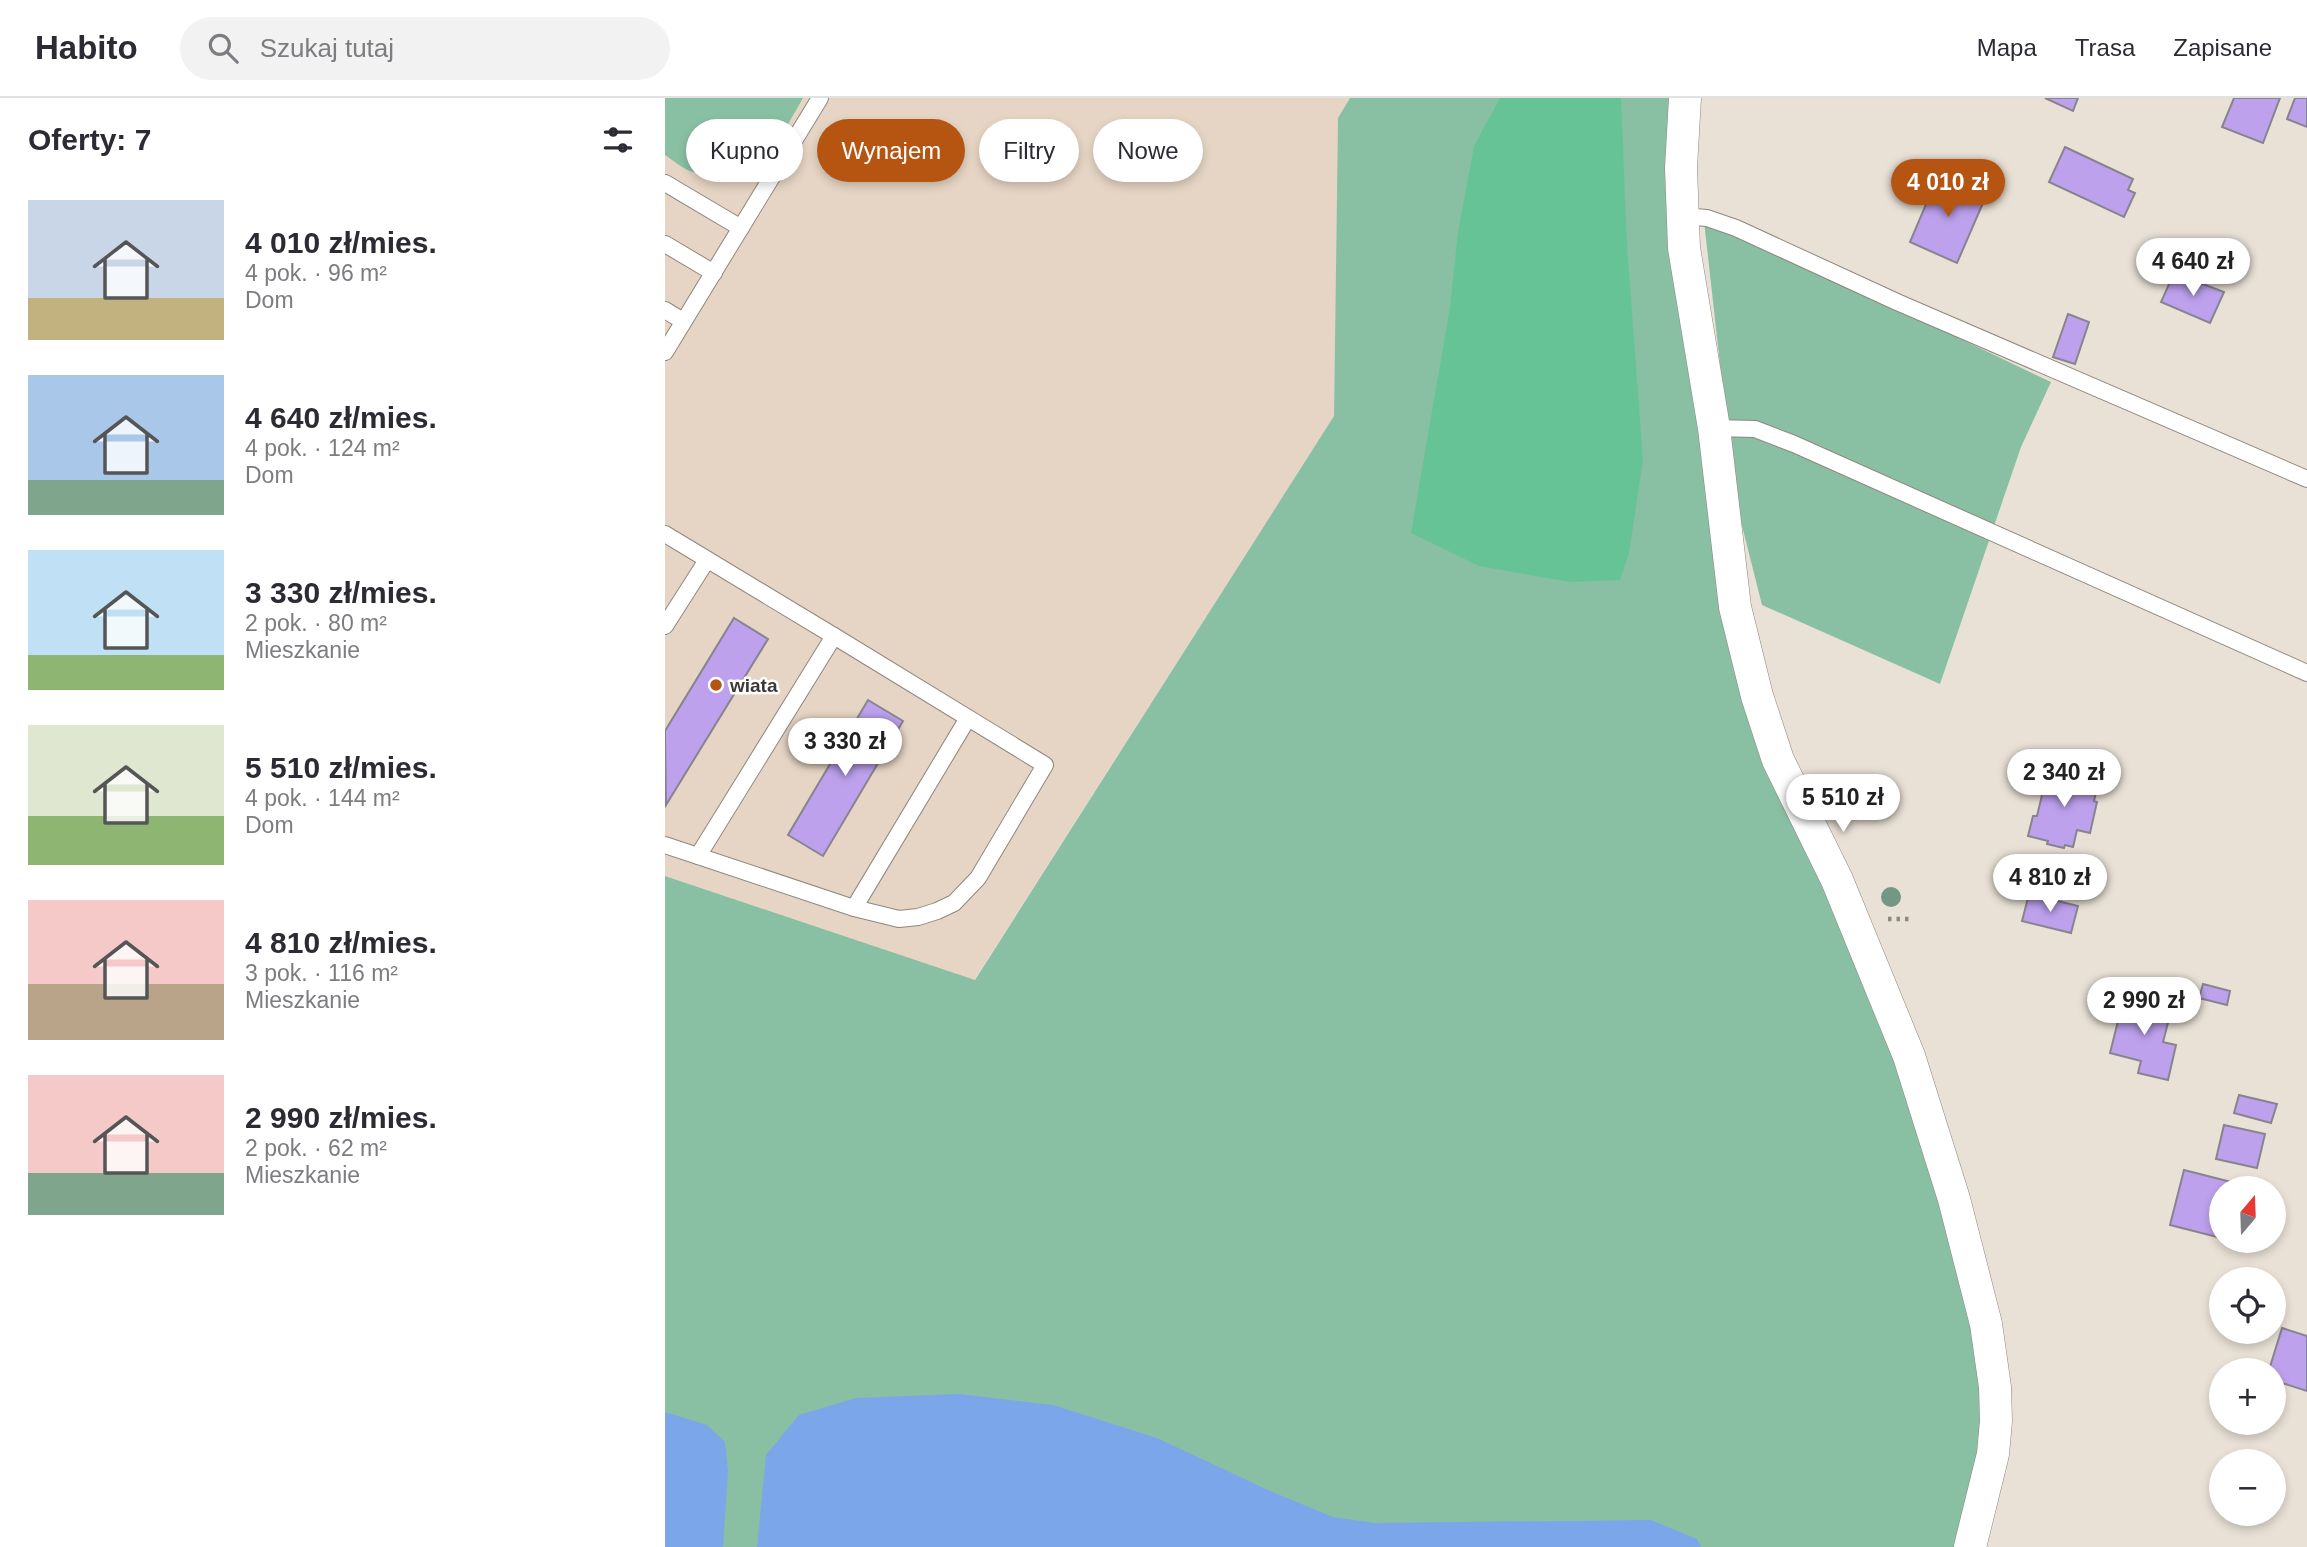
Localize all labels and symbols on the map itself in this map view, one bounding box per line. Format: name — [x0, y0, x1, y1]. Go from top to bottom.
pin: 4 010 zł — [1876, 159, 2020, 219]
pin: 4 640 zł — [2121, 238, 2265, 298]
place label: wiata — [729, 675, 778, 696]
marker: wiata — [708, 677, 724, 693]
pin: 3 330 zł — [773, 718, 917, 778]
pin: 2 340 zł — [1992, 750, 2136, 809]
pin: 5 510 zł — [1771, 774, 1915, 834]
pin: 4 810 zł — [1978, 854, 2122, 914]
pin: 2 990 zł — [2072, 978, 2216, 1037]
north arrow — [2209, 1176, 2285, 1253]

